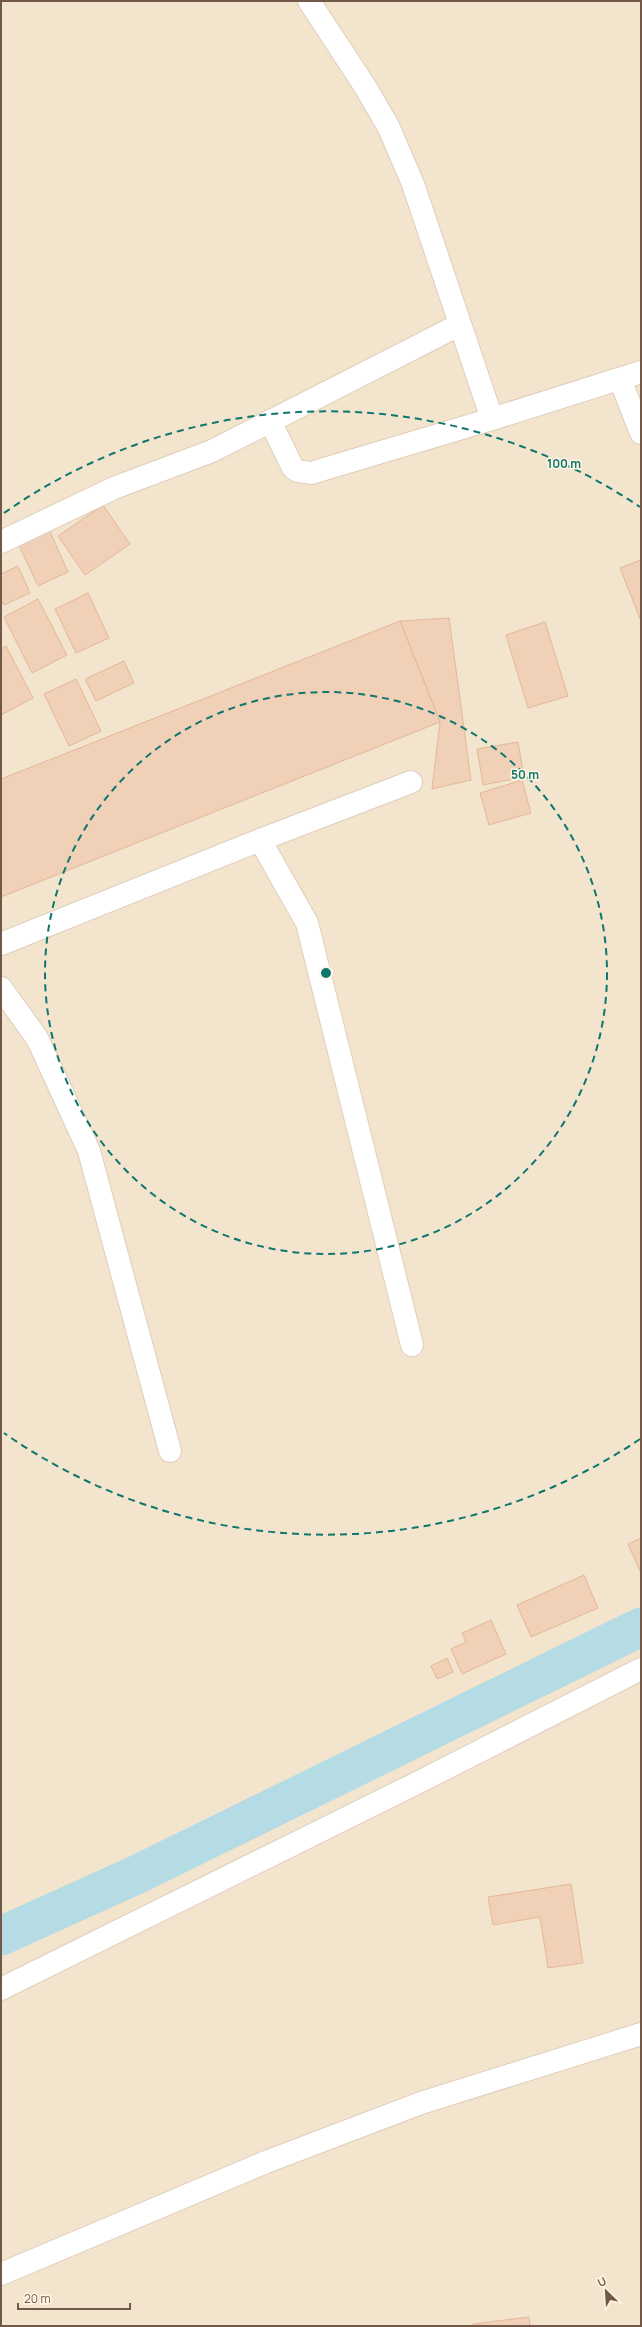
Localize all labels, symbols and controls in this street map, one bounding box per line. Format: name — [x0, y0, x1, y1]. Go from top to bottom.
text: 100 m — [547, 455, 581, 472]
text: 50 m — [511, 766, 539, 783]
centre of rings — [319, 966, 333, 980]
north arrow — [586, 2271, 626, 2311]
text: U — [595, 2273, 608, 2290]
scale bar — [18, 2285, 130, 2311]
text: 20 m — [24, 2290, 51, 2307]

